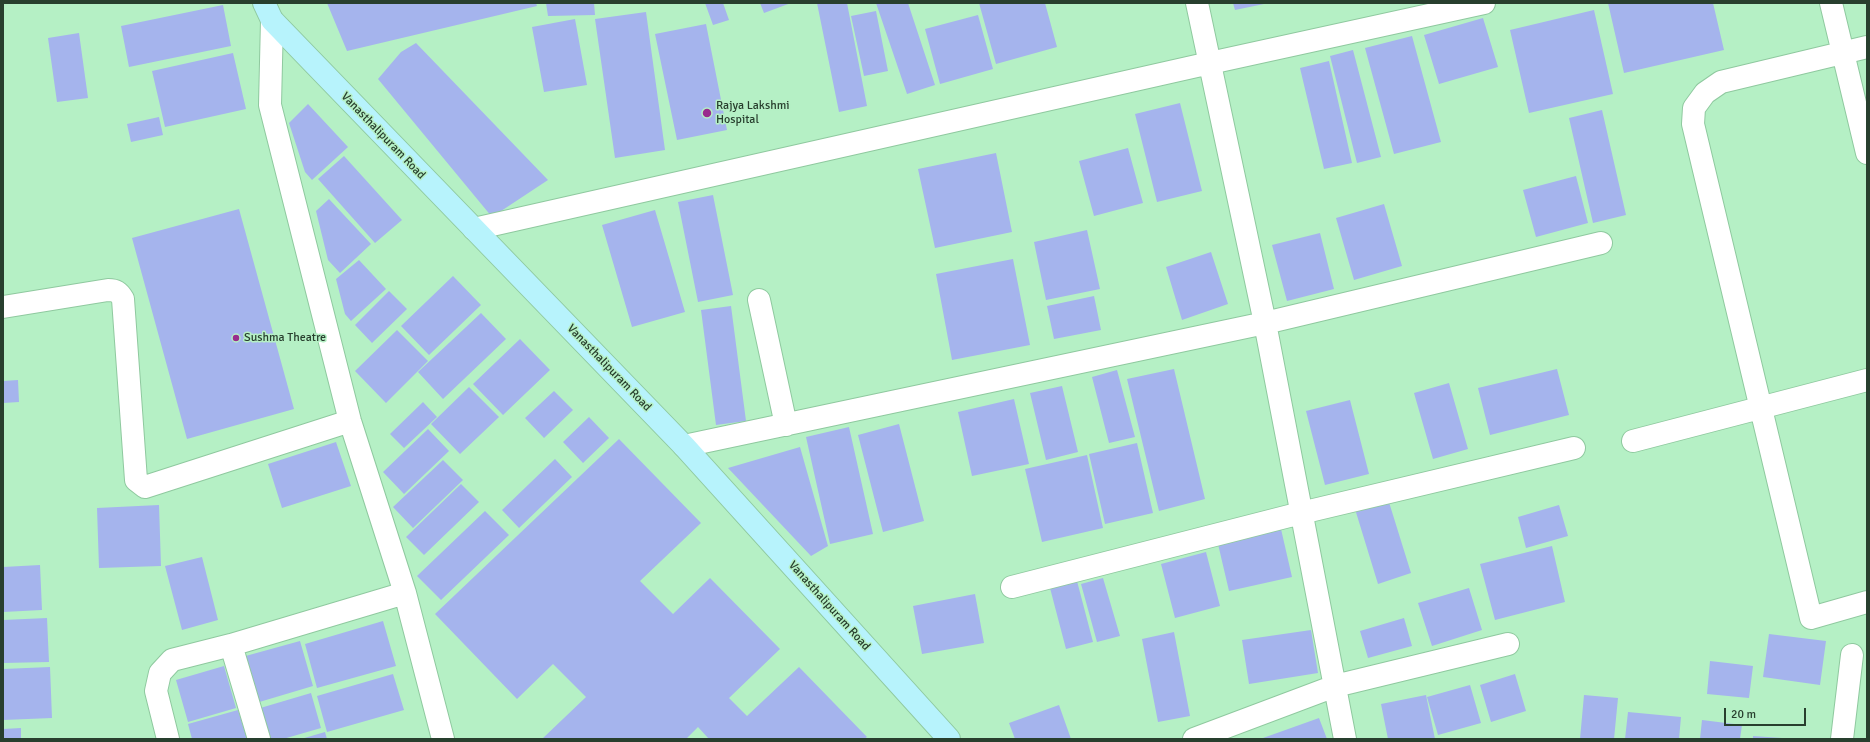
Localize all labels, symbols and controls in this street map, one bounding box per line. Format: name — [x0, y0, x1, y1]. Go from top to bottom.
street label: Vanasthalipuram Road — [338, 90, 428, 182]
place label: Rajya Lakshmi Hospital — [716, 99, 789, 127]
marker: Rajya Lakshmi Hospital — [701, 107, 713, 119]
street label: Vanasthalipuram Road — [564, 322, 654, 414]
place label: Sushma Theatre — [244, 331, 326, 345]
marker: Sushma Theatre — [231, 333, 241, 343]
street label: Vanasthalipuram Road — [785, 558, 873, 654]
scale bar — [1726, 700, 1808, 726]
text: 20 m — [1731, 707, 1756, 722]

